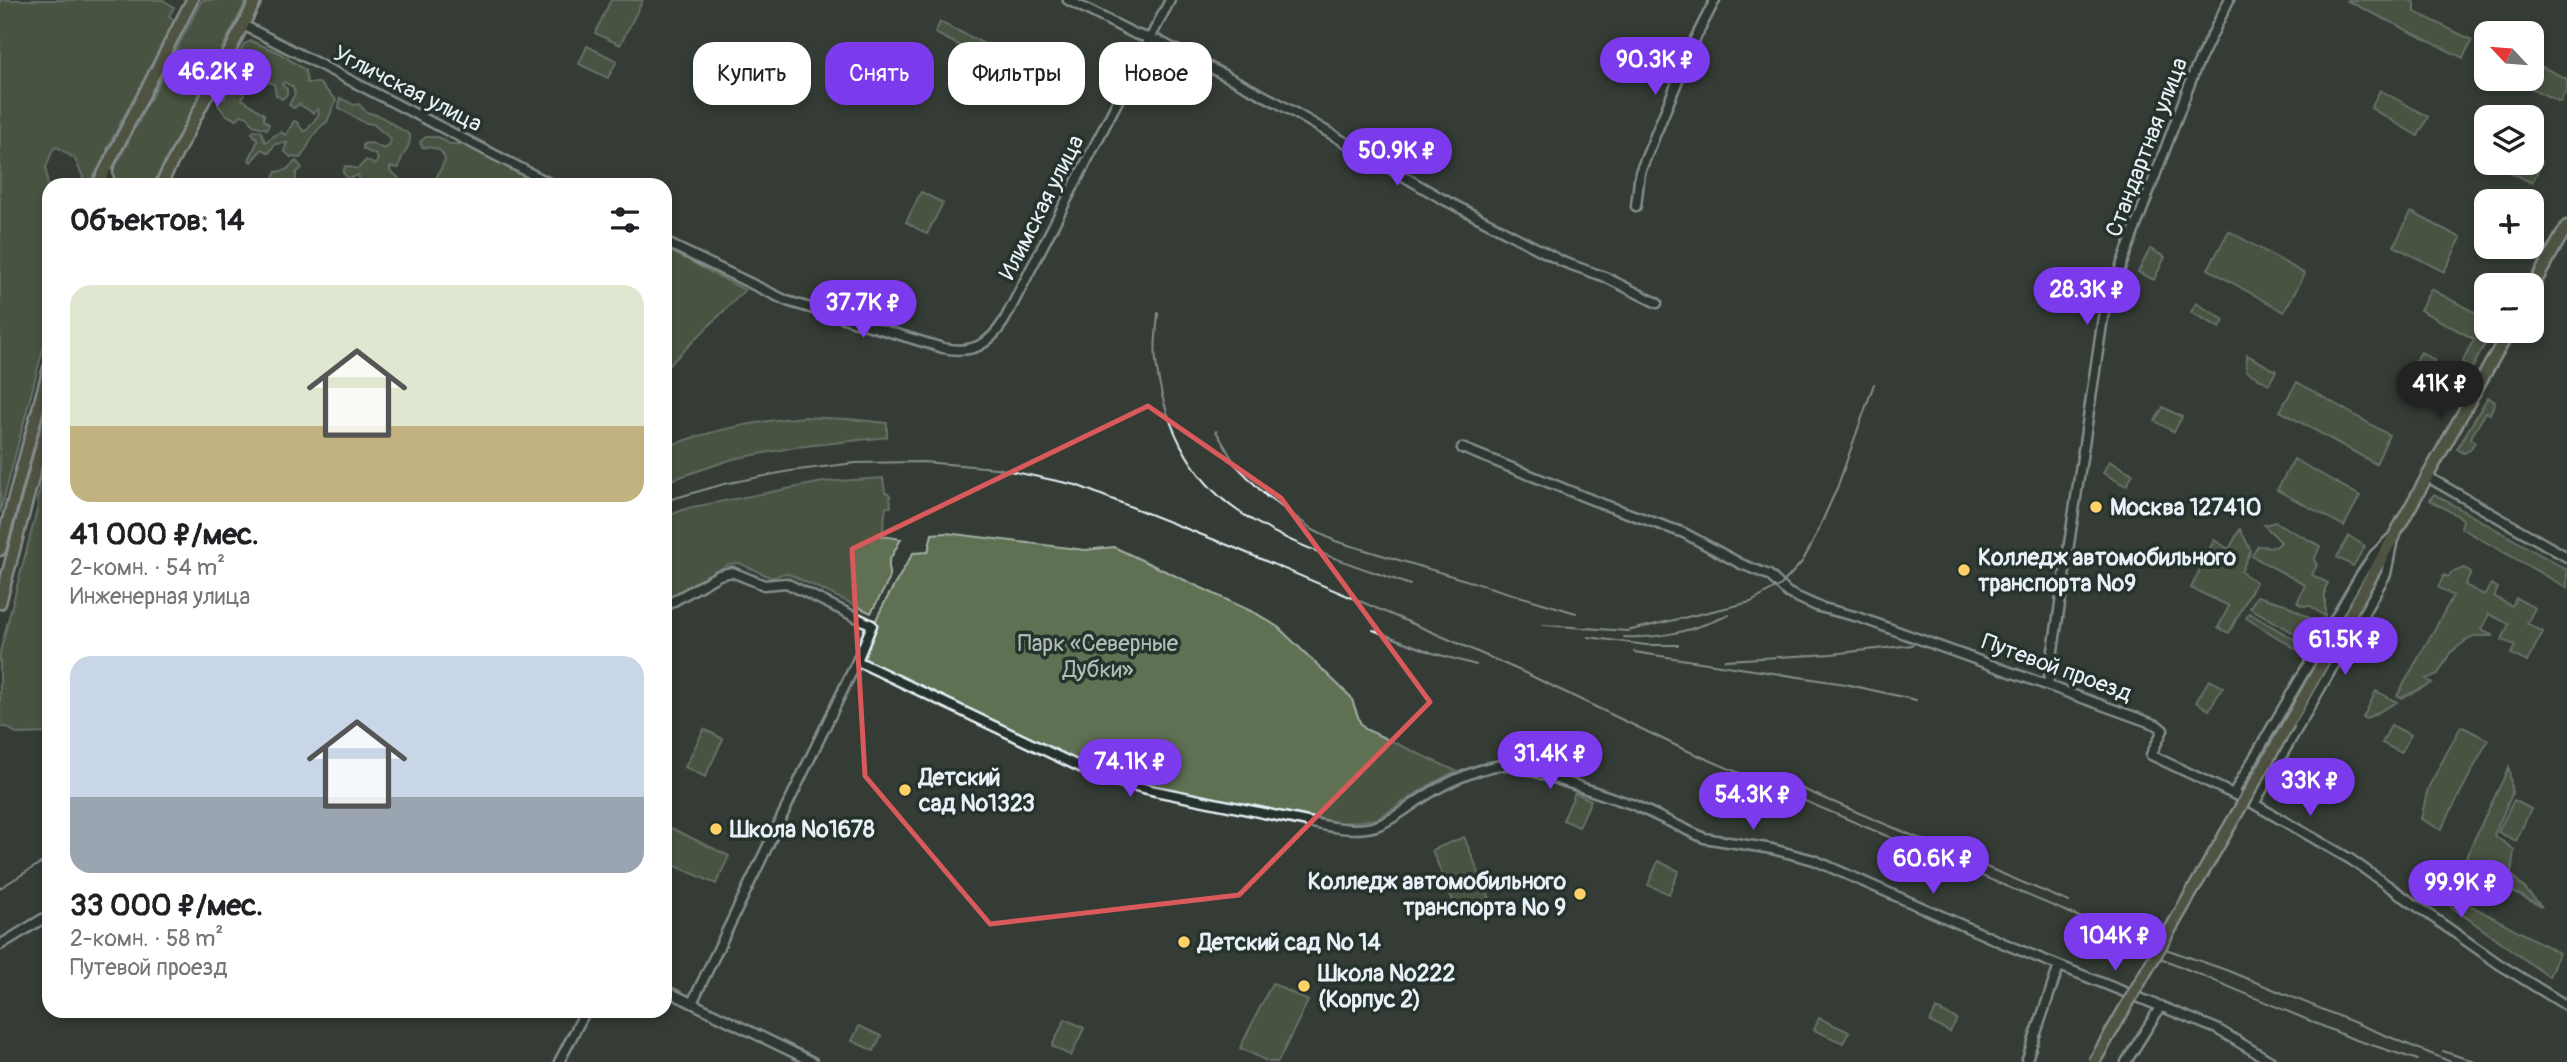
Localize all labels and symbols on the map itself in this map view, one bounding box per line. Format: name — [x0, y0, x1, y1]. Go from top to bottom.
north arrow — [2474, 21, 2544, 91]
pin: 90.3K ₽ — [1590, 38, 1720, 97]
street label: Угличская улица — [329, 39, 487, 138]
pin: 46.2K ₽ — [152, 50, 282, 109]
street label: Стандартная улица — [2099, 53, 2194, 241]
pin: 50.9K ₽ — [1332, 128, 1462, 188]
street label: Илимская улица — [993, 130, 1090, 284]
pin: 28.3K ₽ — [2022, 268, 2152, 327]
pin: 37.7K ₽ — [798, 280, 928, 340]
pin: 41K ₽ — [2391, 362, 2489, 421]
place label: Москва 127410 — [2110, 493, 2262, 522]
marker: Москва 127410 — [2088, 499, 2104, 515]
place label: Колледж автомобильного транспорта №9 — [1978, 543, 2237, 598]
marker: Колледж автомобильного транспорта №9 — [1956, 562, 1972, 578]
pin: 61.5K ₽ — [2280, 618, 2410, 677]
street label: Путевой проезд — [1978, 627, 2136, 708]
park label: Парк «Северные Дубки» — [1018, 629, 1179, 684]
pin: 31.4K ₽ — [1485, 732, 1615, 791]
pin: 74.1K ₽ — [1065, 740, 1195, 799]
pin: 33K ₽ — [2261, 758, 2359, 818]
place label: Детский сад №1323 — [917, 763, 1035, 818]
pin: 54.3K ₽ — [1688, 772, 1818, 832]
marker: Детский сад №1323 — [897, 782, 913, 798]
place label: Школа №1678 — [729, 815, 875, 844]
marker: Школа №1678 — [708, 821, 724, 837]
pin: 60.6K ₽ — [1868, 836, 1998, 896]
pin: 99.9K ₽ — [2396, 860, 2526, 920]
place label: Колледж автомобильного транспорта № 9 — [1308, 867, 1567, 922]
marker: Колледж автомобильного транспорта № 9 — [1572, 886, 1588, 902]
pin: 104K ₽ — [2058, 914, 2172, 973]
place label: Детский сад № 14 — [1196, 928, 1382, 957]
marker: Детский сад № 14 — [1176, 934, 1192, 950]
place label: Школа №222 (Корпус 2) — [1317, 959, 1455, 1014]
marker: Школа №222 (Корпус 2) — [1296, 978, 1312, 994]

